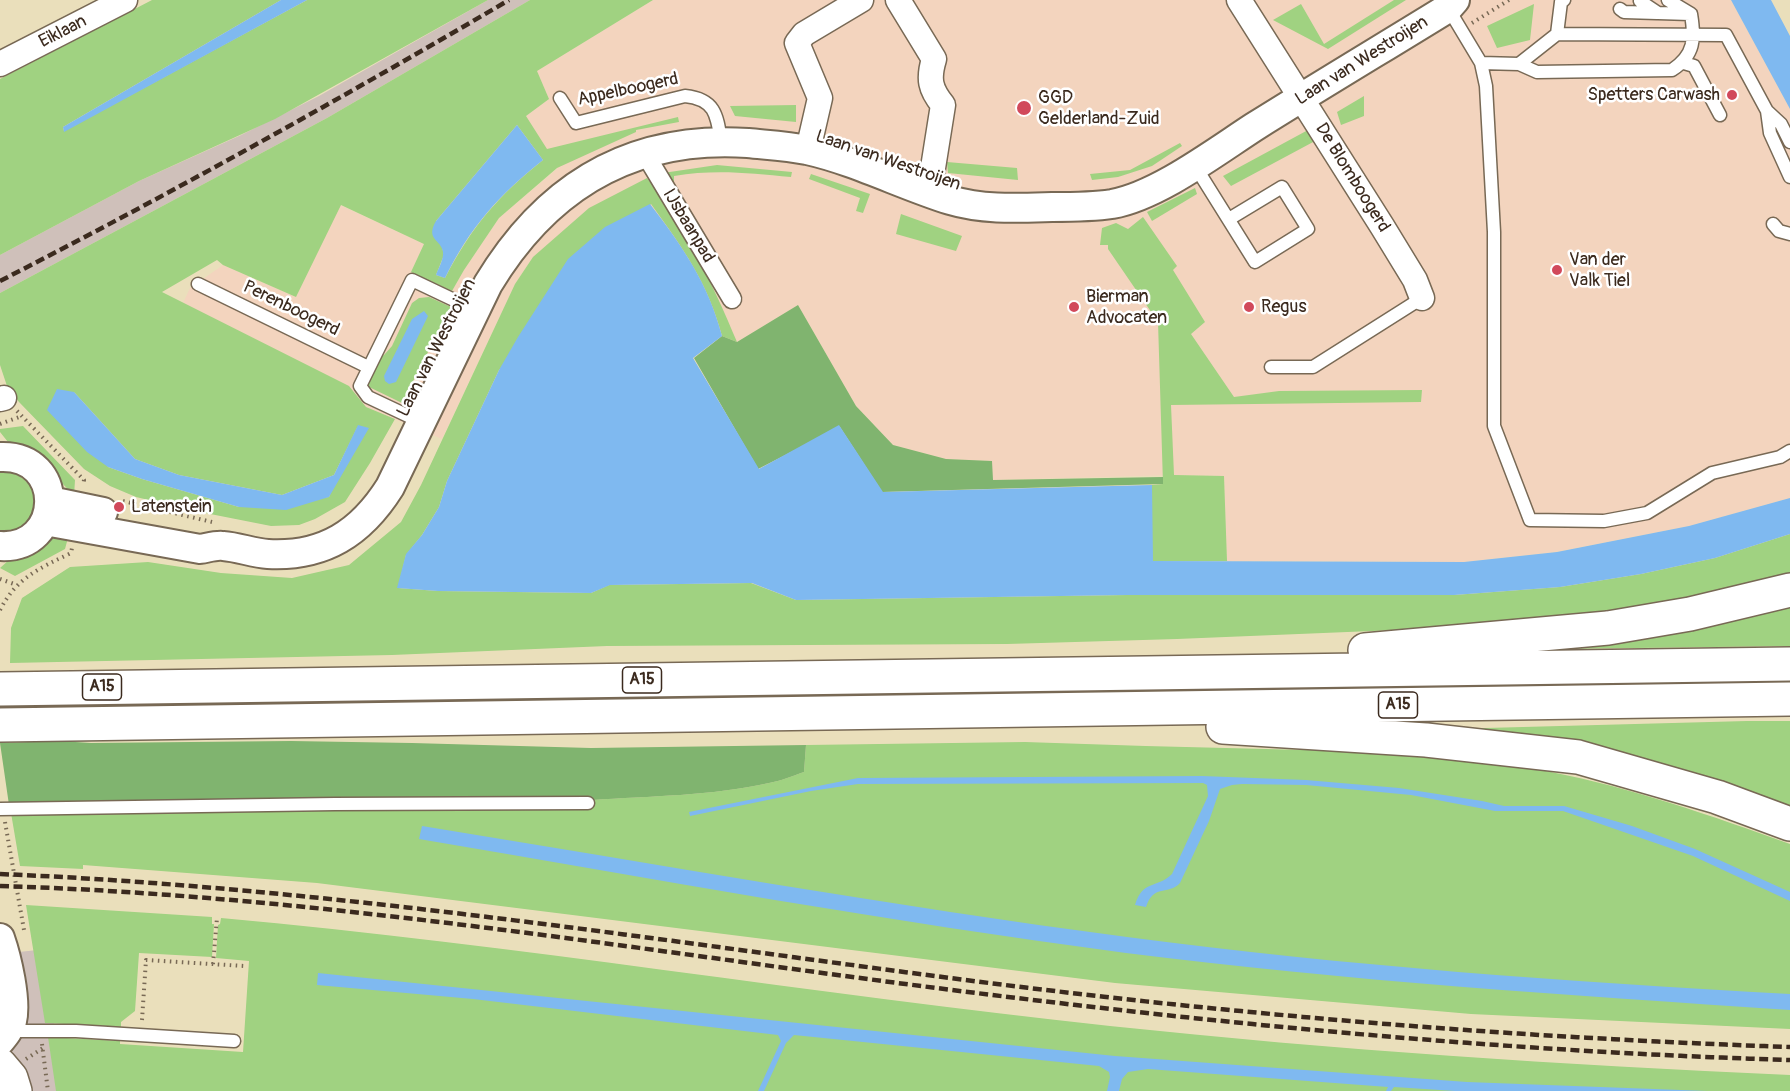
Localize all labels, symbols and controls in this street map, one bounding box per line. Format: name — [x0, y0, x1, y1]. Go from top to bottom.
street label: Eiklaan — [35, 11, 91, 53]
street label: Laan van Westroijen — [1292, 12, 1432, 110]
street label: Appelboogerd — [575, 69, 681, 111]
place label: Spetters Carwash — [1587, 84, 1720, 106]
place label: GGD Gelderland-Zuid — [1038, 87, 1160, 130]
marker: Spetters Carwash — [1725, 88, 1739, 102]
marker: GGD Gelderland-Zuid — [1015, 99, 1033, 117]
street label: De Blomboogerd — [1310, 119, 1394, 237]
street label: Laan van Westroijen — [813, 126, 963, 196]
street label: IJsbaanpad — [657, 185, 719, 267]
place label: Van der Valk Tiel — [1569, 249, 1630, 292]
marker: Van der Valk Tiel — [1550, 263, 1564, 277]
street label: Laan van Westroijen — [393, 275, 481, 421]
street label: Perenboogerd — [239, 276, 343, 342]
place label: Bierman Advocaten — [1086, 286, 1167, 328]
place label: Regus — [1261, 296, 1306, 318]
marker: Bierman Advocaten — [1067, 300, 1081, 314]
marker: Regus — [1242, 300, 1256, 314]
place label: Latenstein — [131, 496, 212, 518]
marker: Latenstein — [112, 500, 126, 514]
road number: A15 — [622, 667, 662, 693]
road number: A15 — [82, 674, 122, 700]
road number: A15 — [1378, 692, 1418, 718]

